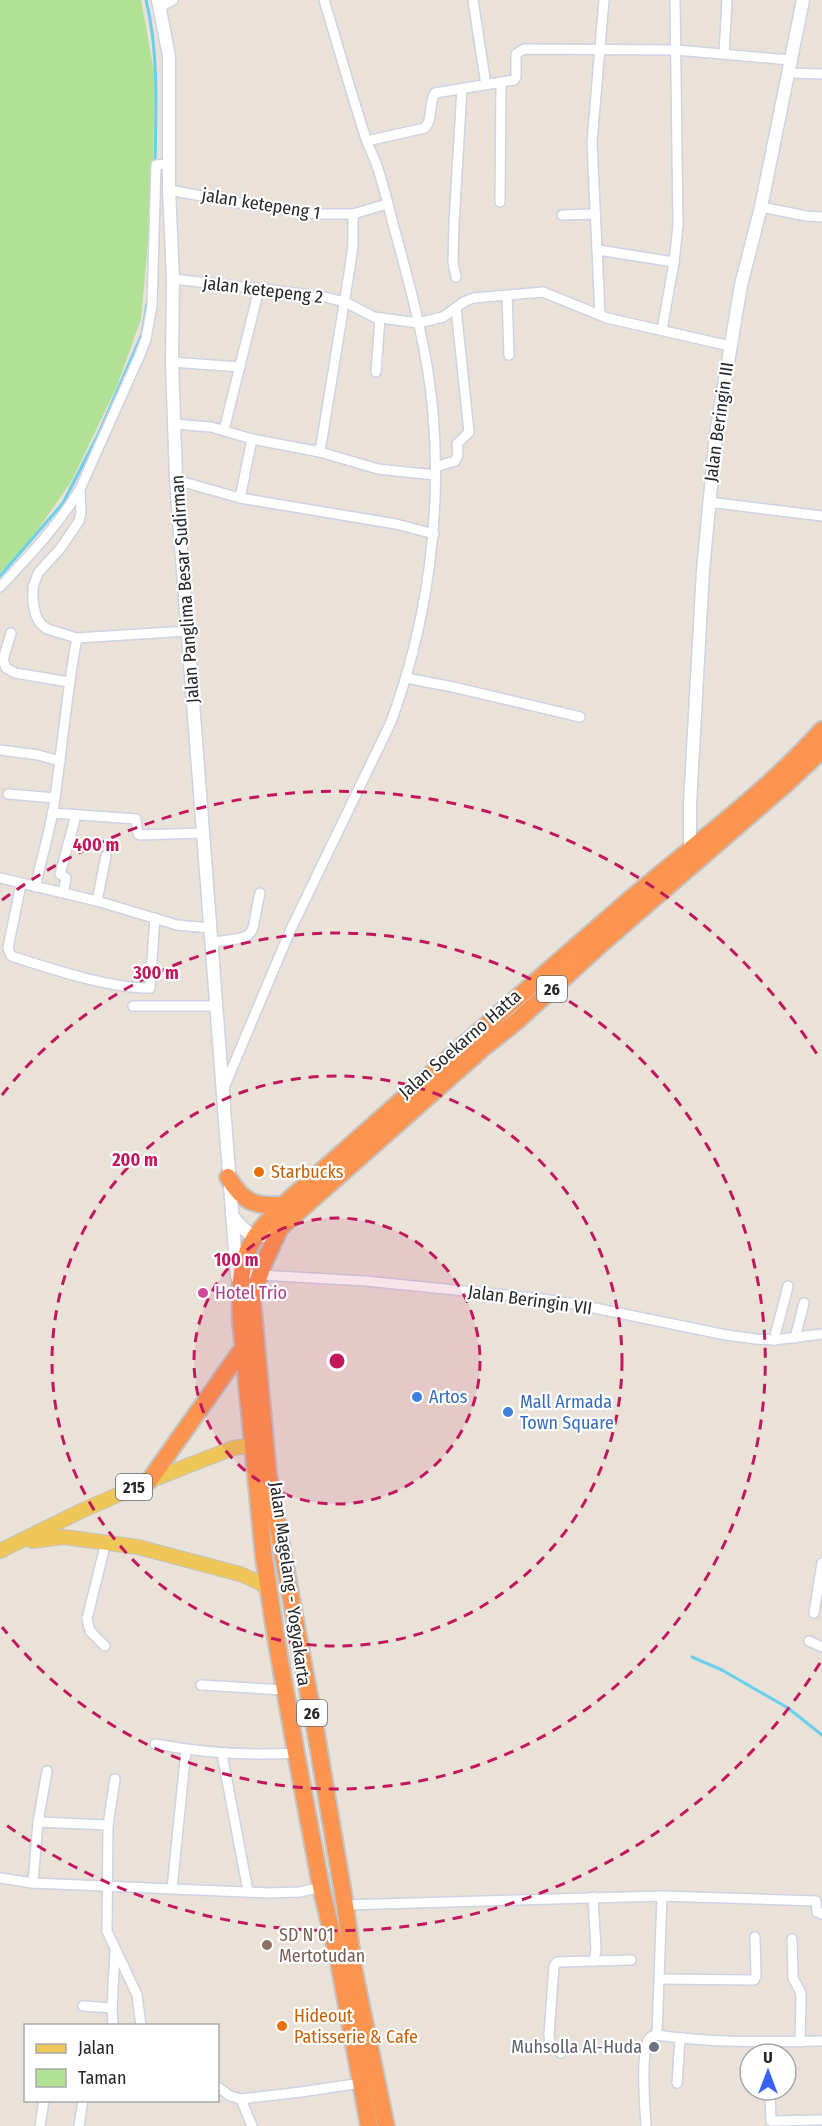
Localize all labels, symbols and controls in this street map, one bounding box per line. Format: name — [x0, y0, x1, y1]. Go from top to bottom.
street label: jalan ketepeng 1 — [199, 184, 322, 224]
street label: jalan ketepeng 2 — [201, 272, 324, 308]
street label: Jalan Beringin III — [700, 361, 738, 483]
street label: Jalan Panglima Besar Sudirman — [166, 474, 204, 704]
text: 400 m — [73, 834, 119, 856]
text: 300 m — [132, 962, 179, 984]
road number: 26 — [537, 976, 567, 1002]
street label: Jalan Soekarno Hatta — [394, 985, 526, 1103]
text: 200 m — [111, 1149, 158, 1171]
place label: Starbucks — [271, 1161, 344, 1183]
marker: Starbucks — [252, 1165, 266, 1179]
text: 100 m — [214, 1249, 258, 1271]
street label: Jalan Beringin VII — [467, 1280, 593, 1320]
place label: Hotel Trio — [215, 1282, 287, 1304]
marker: Hotel Trio — [196, 1286, 210, 1300]
centre of rings — [327, 1351, 347, 1371]
place label: Artos — [429, 1386, 468, 1408]
marker: Artos — [410, 1390, 424, 1404]
place label: Mall Armada Town Square — [520, 1391, 614, 1434]
marker: Mall Armada Town Square — [501, 1405, 515, 1419]
road number: 215 — [116, 1474, 152, 1500]
street label: Jalan Magelang - Yogyakarta — [265, 1480, 315, 1688]
road number: 26 — [297, 1700, 327, 1726]
place label: SD N 01 Mertotudan — [279, 1924, 365, 1967]
marker: SD N 01 Mertotudan — [260, 1938, 274, 1952]
place label: Hideout Patisserie & Cafe — [294, 2005, 418, 2048]
marker: Hideout Patisserie & Cafe — [275, 2019, 289, 2033]
legend — [24, 2024, 219, 2102]
place label: Muhsolla Al-Huda — [511, 2036, 642, 2058]
text: Jalan — [78, 2037, 115, 2059]
marker: Muhsolla Al-Huda — [647, 2040, 661, 2054]
north arrow — [738, 2042, 798, 2102]
text: U — [763, 2048, 773, 2067]
text: Taman — [78, 2067, 126, 2089]

